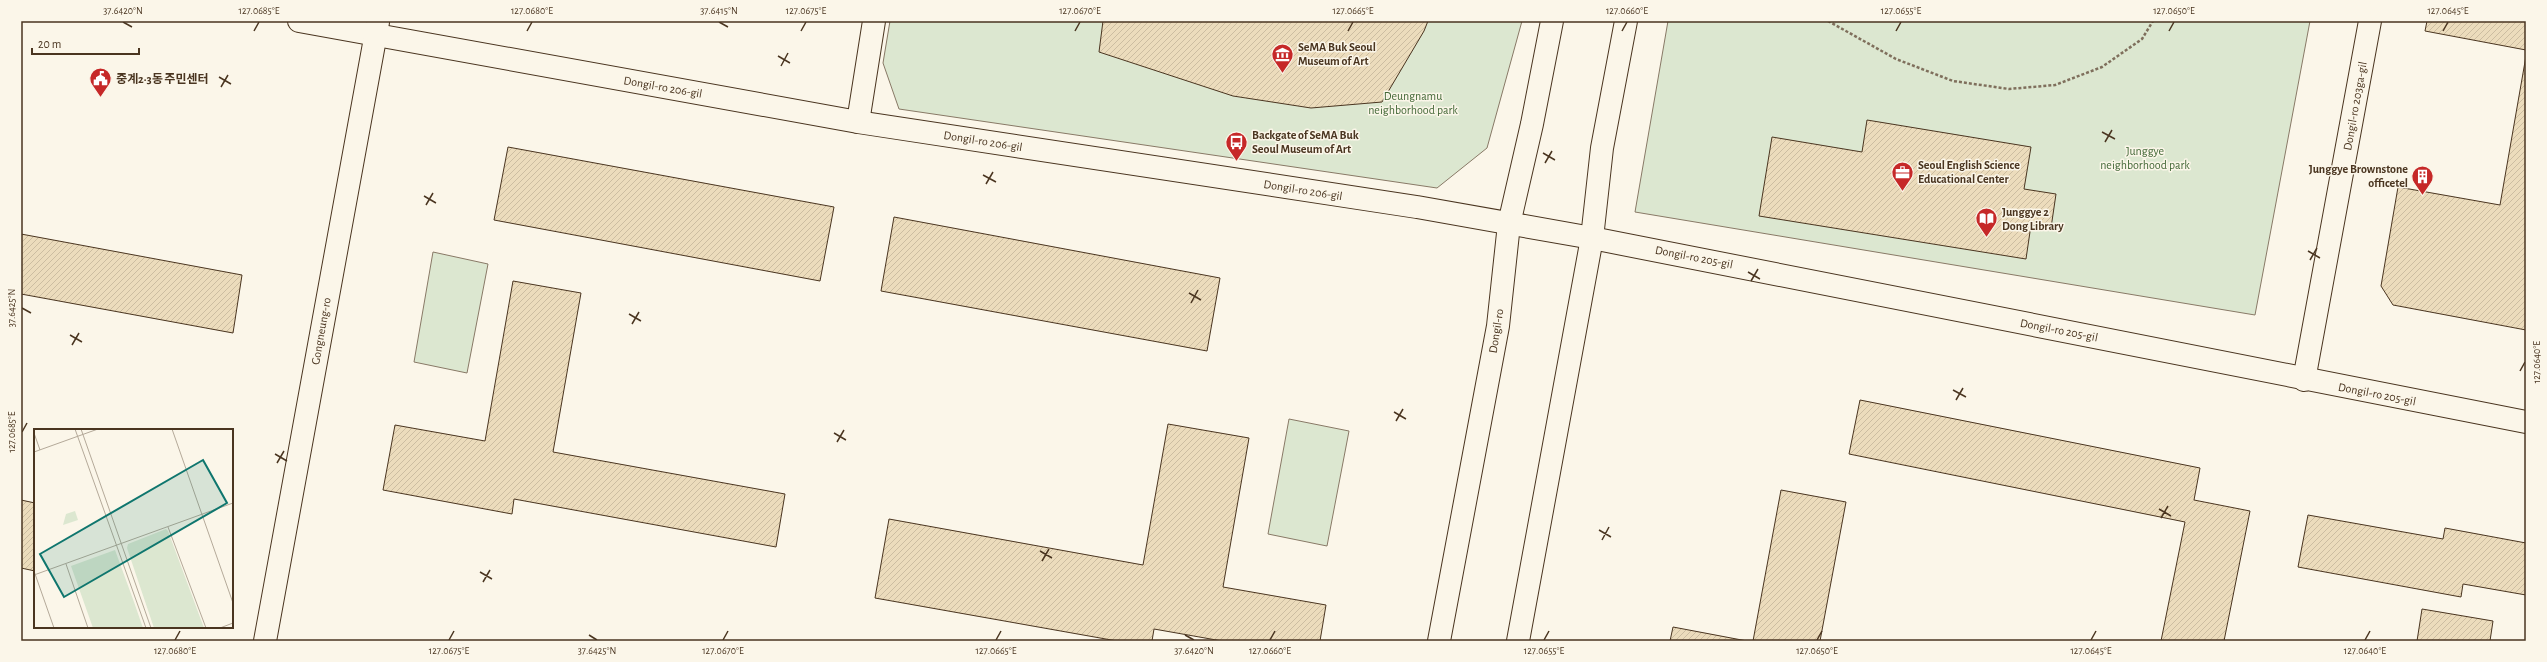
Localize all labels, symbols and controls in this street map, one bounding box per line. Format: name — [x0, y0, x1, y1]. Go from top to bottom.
text: 37.6420°N — [103, 6, 143, 16]
text: 127.0685°E — [238, 6, 280, 16]
text: 127.0680°E — [511, 6, 553, 16]
text: 37.6415°N — [700, 6, 738, 16]
text: 127.0675°E — [786, 6, 826, 16]
text: 127.0670°E — [1059, 6, 1101, 16]
text: 127.0665°E — [1332, 6, 1374, 16]
text: 127.0660°E — [1606, 6, 1648, 16]
text: 127.0655°E — [1881, 6, 1921, 16]
text: 127.0650°E — [2153, 6, 2195, 16]
text: 127.0645°E — [2427, 6, 2469, 16]
scale bar — [32, 30, 139, 56]
text: 20 m — [38, 38, 61, 50]
museum icon: SeMA Buk Seoul Museum of Art — [1269, 41, 1295, 74]
place label: SeMA Buk Seoul Museum of Art — [1298, 41, 1376, 67]
street label: Dongil-ro 203ga-gil — [2341, 61, 2369, 151]
public building icon: 중계2·3동 주민센터 — [88, 66, 114, 99]
place label: 중계2·3동 주민센터 — [116, 73, 209, 85]
street label: Dongil-ro 206-gil — [623, 74, 703, 100]
park label: Deungnamu neighborhood park — [1368, 90, 1458, 116]
street label: Dongil-ro 206-gil — [943, 129, 1023, 153]
bus stop icon: Backgate of SeMA Buk Seoul Museum of Art — [1224, 129, 1250, 162]
place label: Backgate of SeMA Buk Seoul Museum of Art — [1252, 129, 1359, 155]
park label: Junggye neighborhood park — [2100, 145, 2190, 171]
office icon: Seoul English Science Educational Center — [1889, 159, 1915, 192]
place label: Seoul English Science Educational Center — [1918, 159, 2020, 185]
place label: Junggye Brownstone officetel — [2309, 163, 2408, 189]
building icon: Junggye Brownstone officetel — [2410, 163, 2436, 196]
street label: Dongil-ro 206-gil — [1263, 178, 1343, 202]
library icon: Junggye 2 Dong Library — [1974, 206, 2000, 239]
place label: Junggye 2 Dong Library — [2002, 206, 2064, 233]
street label: Dongil-ro 205-gil — [1654, 244, 1734, 270]
text: 37.6425°N — [7, 289, 17, 327]
street label: Gongneung-ro — [309, 296, 333, 366]
street label: Dongil-ro — [1487, 308, 1505, 354]
street label: Dongil-ro 205-gil — [2019, 317, 2099, 343]
text: 127.0640°E — [2532, 341, 2542, 383]
street label: Dongil-ro 205-gil — [2337, 381, 2417, 407]
text: 127.0685°E — [7, 411, 17, 453]
inset map — [34, 429, 233, 628]
text: 127.0680°E — [154, 646, 196, 656]
text: 127.0675°E — [429, 646, 469, 656]
text: 37.6425°N — [578, 646, 616, 656]
text: 127.0670°E — [702, 646, 744, 656]
text: 127.0665°E — [975, 646, 1017, 656]
text: 37.6420°N — [1174, 646, 1214, 656]
text: 127.0660°E — [1249, 646, 1291, 656]
text: 127.0655°E — [1524, 646, 1564, 656]
text: 127.0650°E — [1796, 646, 1838, 656]
text: 127.0645°E — [2070, 646, 2112, 656]
text: 127.0640°E — [2344, 646, 2386, 656]

